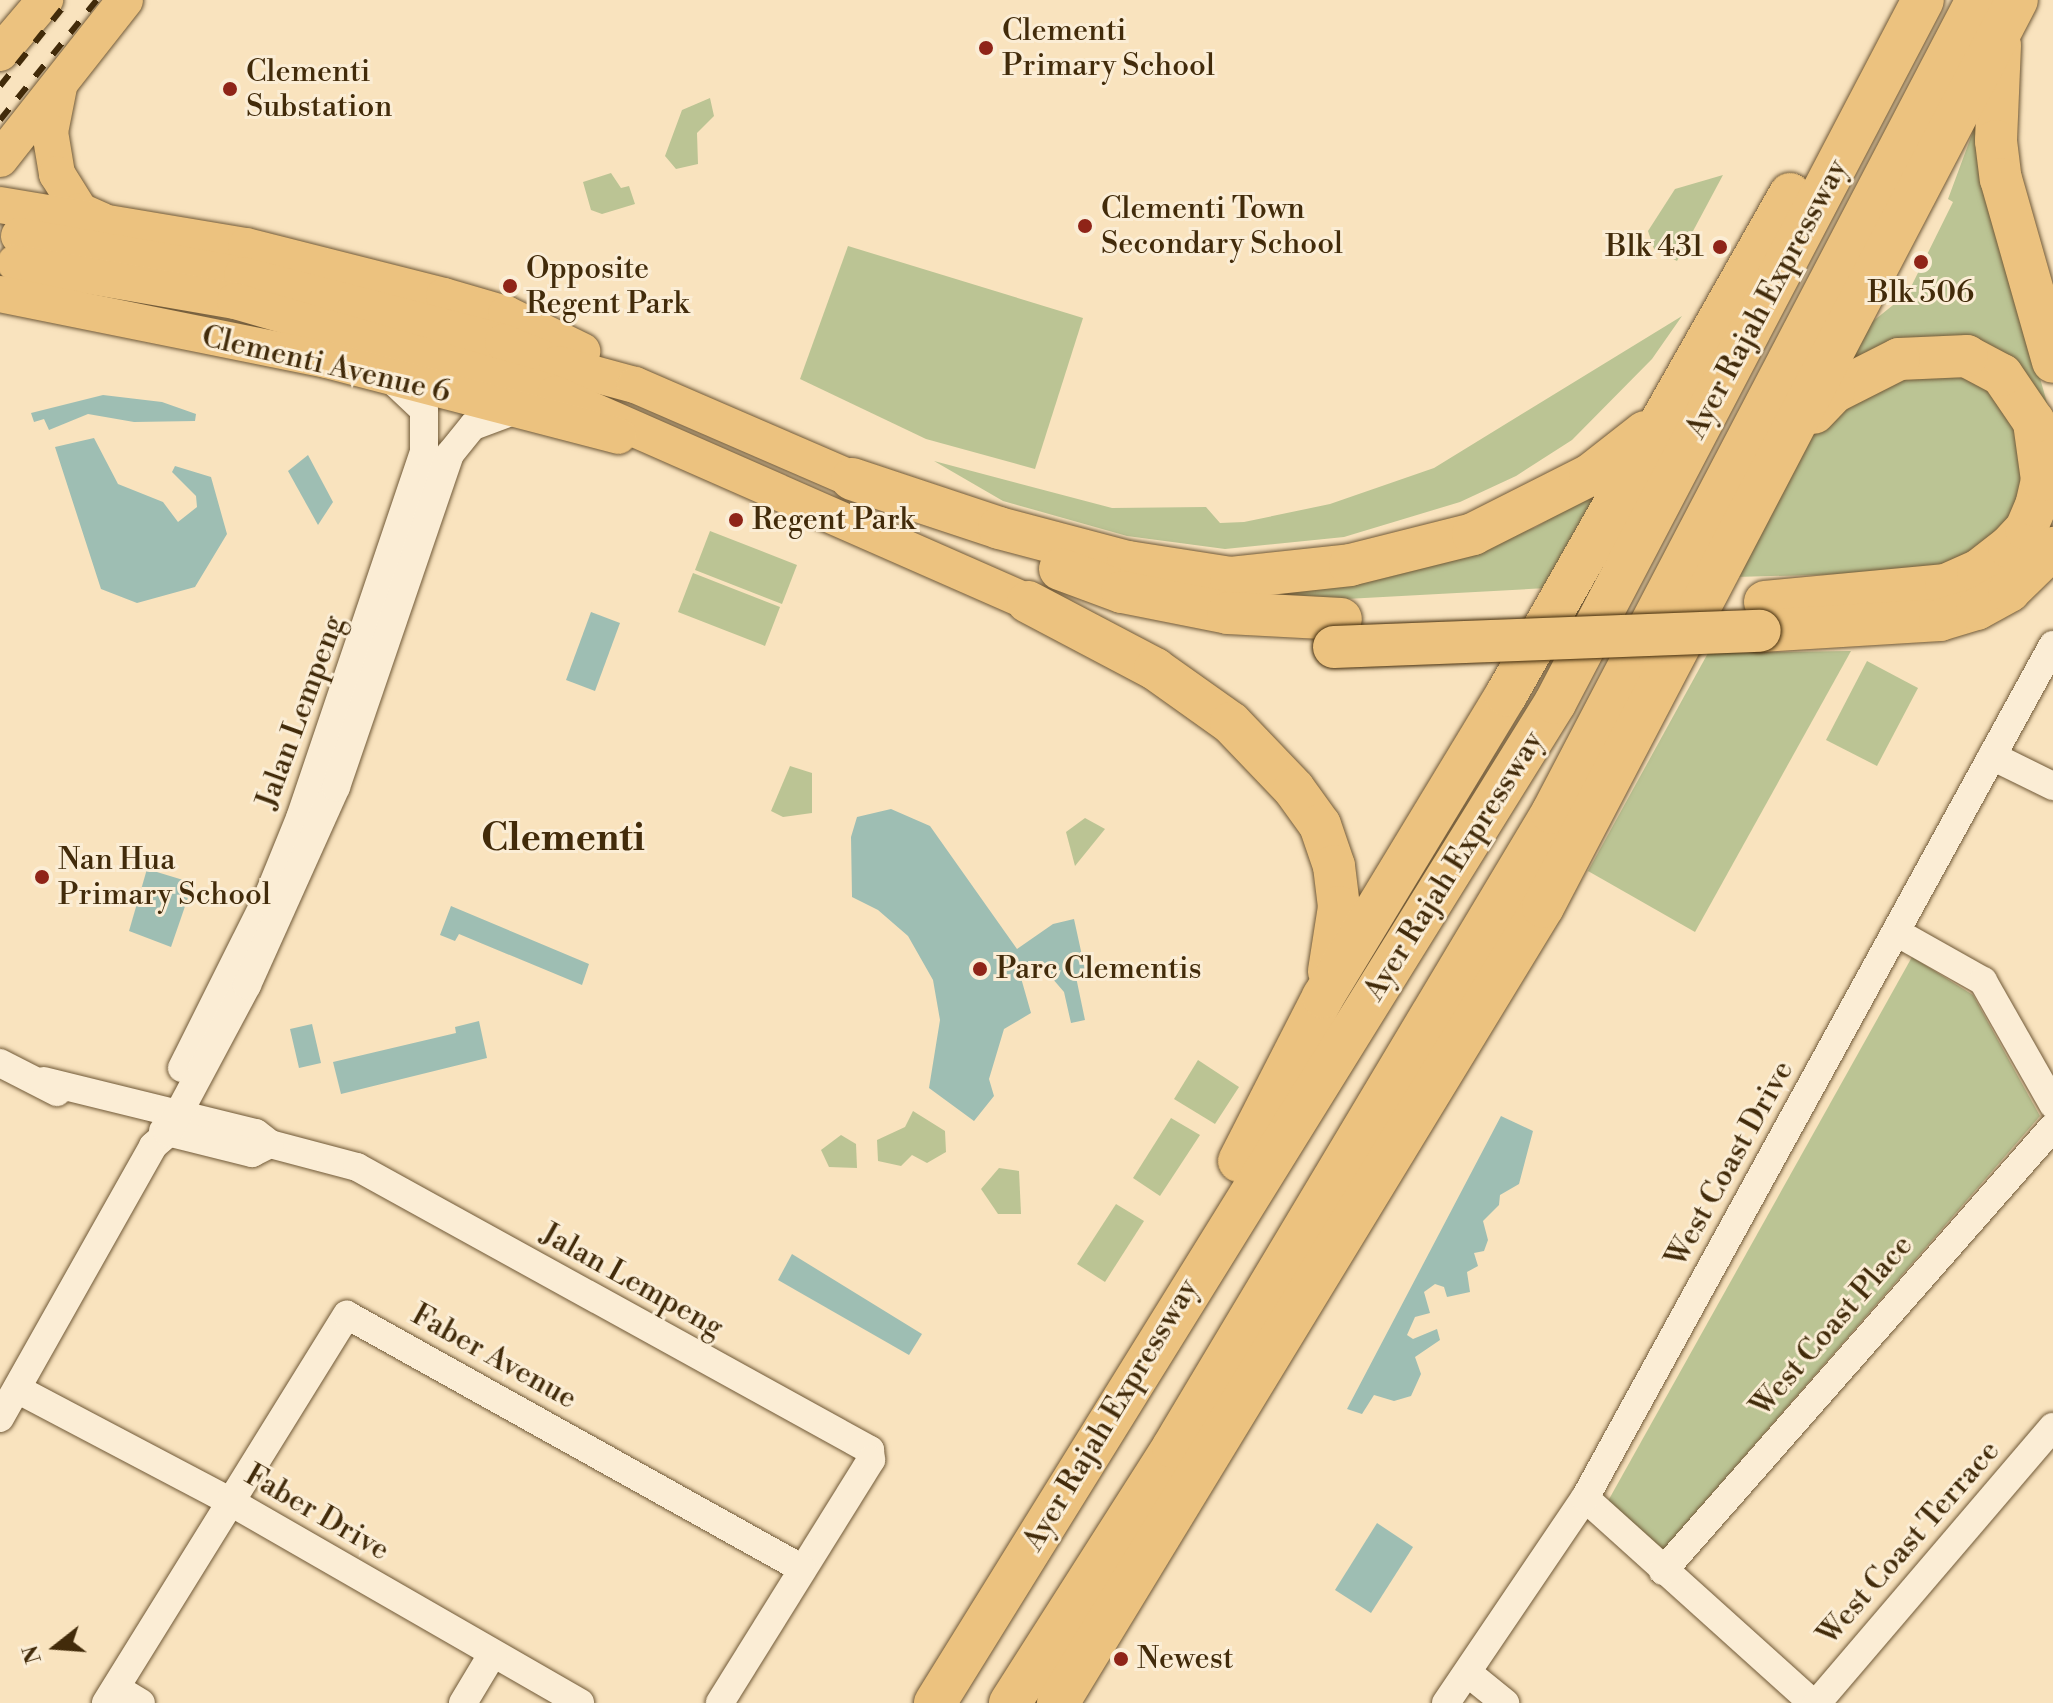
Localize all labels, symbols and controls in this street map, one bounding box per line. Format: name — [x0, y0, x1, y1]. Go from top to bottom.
place label: Clementi Primary School — [1002, 13, 1215, 84]
marker: Clementi Primary School — [977, 39, 995, 57]
place label: Clementi Substation — [246, 54, 392, 124]
marker: Clementi Substation — [221, 80, 239, 98]
street label: Ayer Rajah Expressway — [1678, 153, 1856, 445]
place label: Clementi Town Secondary School — [1101, 191, 1343, 262]
marker: Clementi Town Secondary School — [1076, 217, 1094, 235]
place label: Blk 431 — [1606, 229, 1704, 265]
marker: Blk 431 — [1711, 238, 1729, 256]
place label: Opposite Regent Park — [526, 251, 689, 322]
marker: Blk 506 — [1912, 253, 1930, 271]
place label: Blk 506 — [1868, 275, 1974, 311]
marker: Opposite Regent Park — [501, 277, 519, 295]
street label: Clementi Avenue 6 — [198, 319, 454, 411]
place label: Regent Park — [752, 502, 915, 538]
marker: Regent Park — [727, 511, 745, 529]
street label: Jalan Lempeng — [249, 610, 353, 814]
street label: Ayer Rajah Expressway — [1356, 725, 1552, 1007]
district label: Clementi — [481, 816, 645, 862]
place label: Nan Hua Primary School — [58, 842, 271, 912]
marker: Nan Hua Primary School — [33, 868, 51, 886]
place label: Parc Clementis — [996, 951, 1202, 987]
marker: Parc Clementis — [971, 960, 989, 978]
street label: West Coast Drive — [1659, 1055, 1801, 1273]
street label: Jalan Lempeng — [534, 1216, 730, 1346]
street label: West Coast Place — [1744, 1228, 1920, 1424]
street label: Ayer Rajah Expressway — [1015, 1272, 1207, 1558]
street label: Faber Avenue — [405, 1297, 583, 1417]
street label: West Coast Terrace — [1810, 1434, 2008, 1652]
street label: Faber Drive — [238, 1457, 396, 1569]
north arrow — [16, 1607, 96, 1687]
place label: Newest — [1137, 1641, 1234, 1677]
text: N — [17, 1642, 48, 1666]
marker: Newest — [1112, 1650, 1130, 1668]

